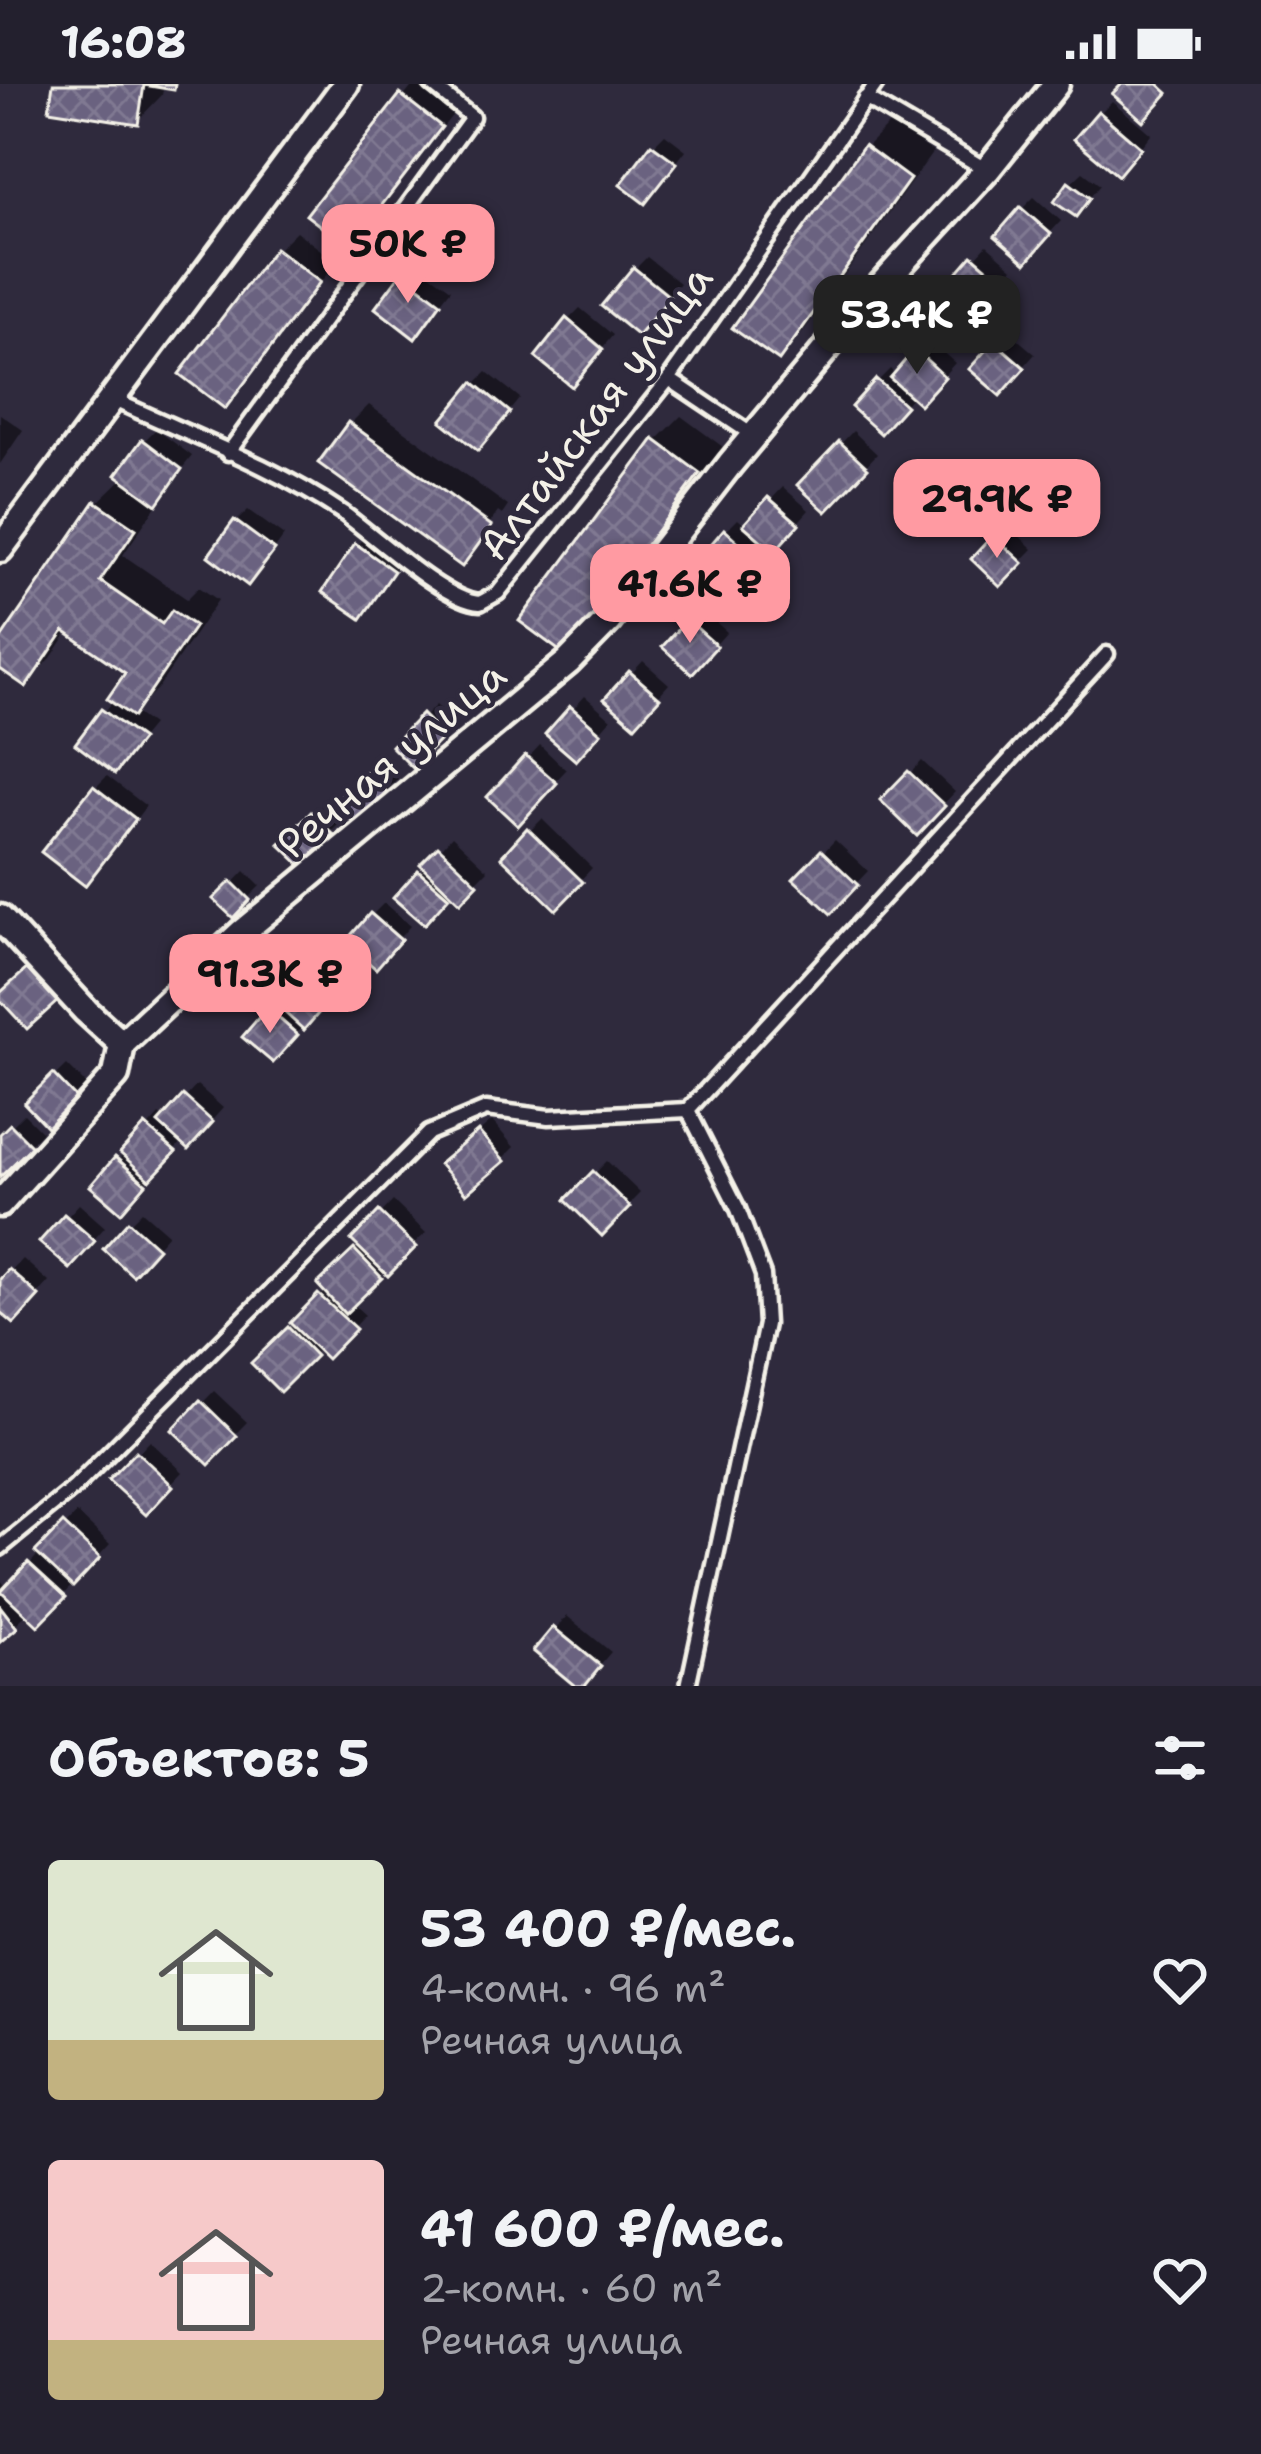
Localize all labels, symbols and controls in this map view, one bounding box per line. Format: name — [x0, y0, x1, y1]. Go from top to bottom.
text: 16:08 — [60, 12, 187, 72]
pin: 50K ₽ — [324, 204, 492, 306]
text: 50K ₽ — [349, 217, 467, 269]
street label: Алтайская улица — [465, 252, 725, 572]
pin: 53.4K ₽ — [806, 275, 1028, 377]
text: 53.4K ₽ — [840, 288, 994, 340]
pin: 29.9K ₽ — [886, 459, 1108, 561]
text: 29.9K ₽ — [920, 472, 1074, 524]
pin: 41.6K ₽ — [579, 544, 801, 646]
text: 41.6K ₽ — [617, 557, 763, 609]
street label: Речная улица — [265, 647, 517, 871]
pin: 91.3K ₽ — [159, 934, 381, 1036]
text: 91.3K ₽ — [196, 947, 344, 999]
text: Объектов: 5 — [48, 1724, 370, 1792]
icon: filters — [1147, 1725, 1213, 1791]
text: 53 400 ₽/мес. — [420, 1894, 796, 1962]
icon: home — [144, 1908, 288, 2052]
icon: heart — [1147, 1947, 1213, 2013]
text: 4-комн. · 96 m² — [420, 1962, 726, 2014]
text: Речная улица — [420, 2014, 683, 2066]
text: 41 600 ₽/мес. — [420, 2194, 785, 2262]
icon: home — [144, 2208, 288, 2352]
icon: heart — [1147, 2247, 1213, 2313]
text: 2-комн. · 60 m² — [420, 2262, 723, 2314]
text: Речная улица — [420, 2314, 683, 2366]

